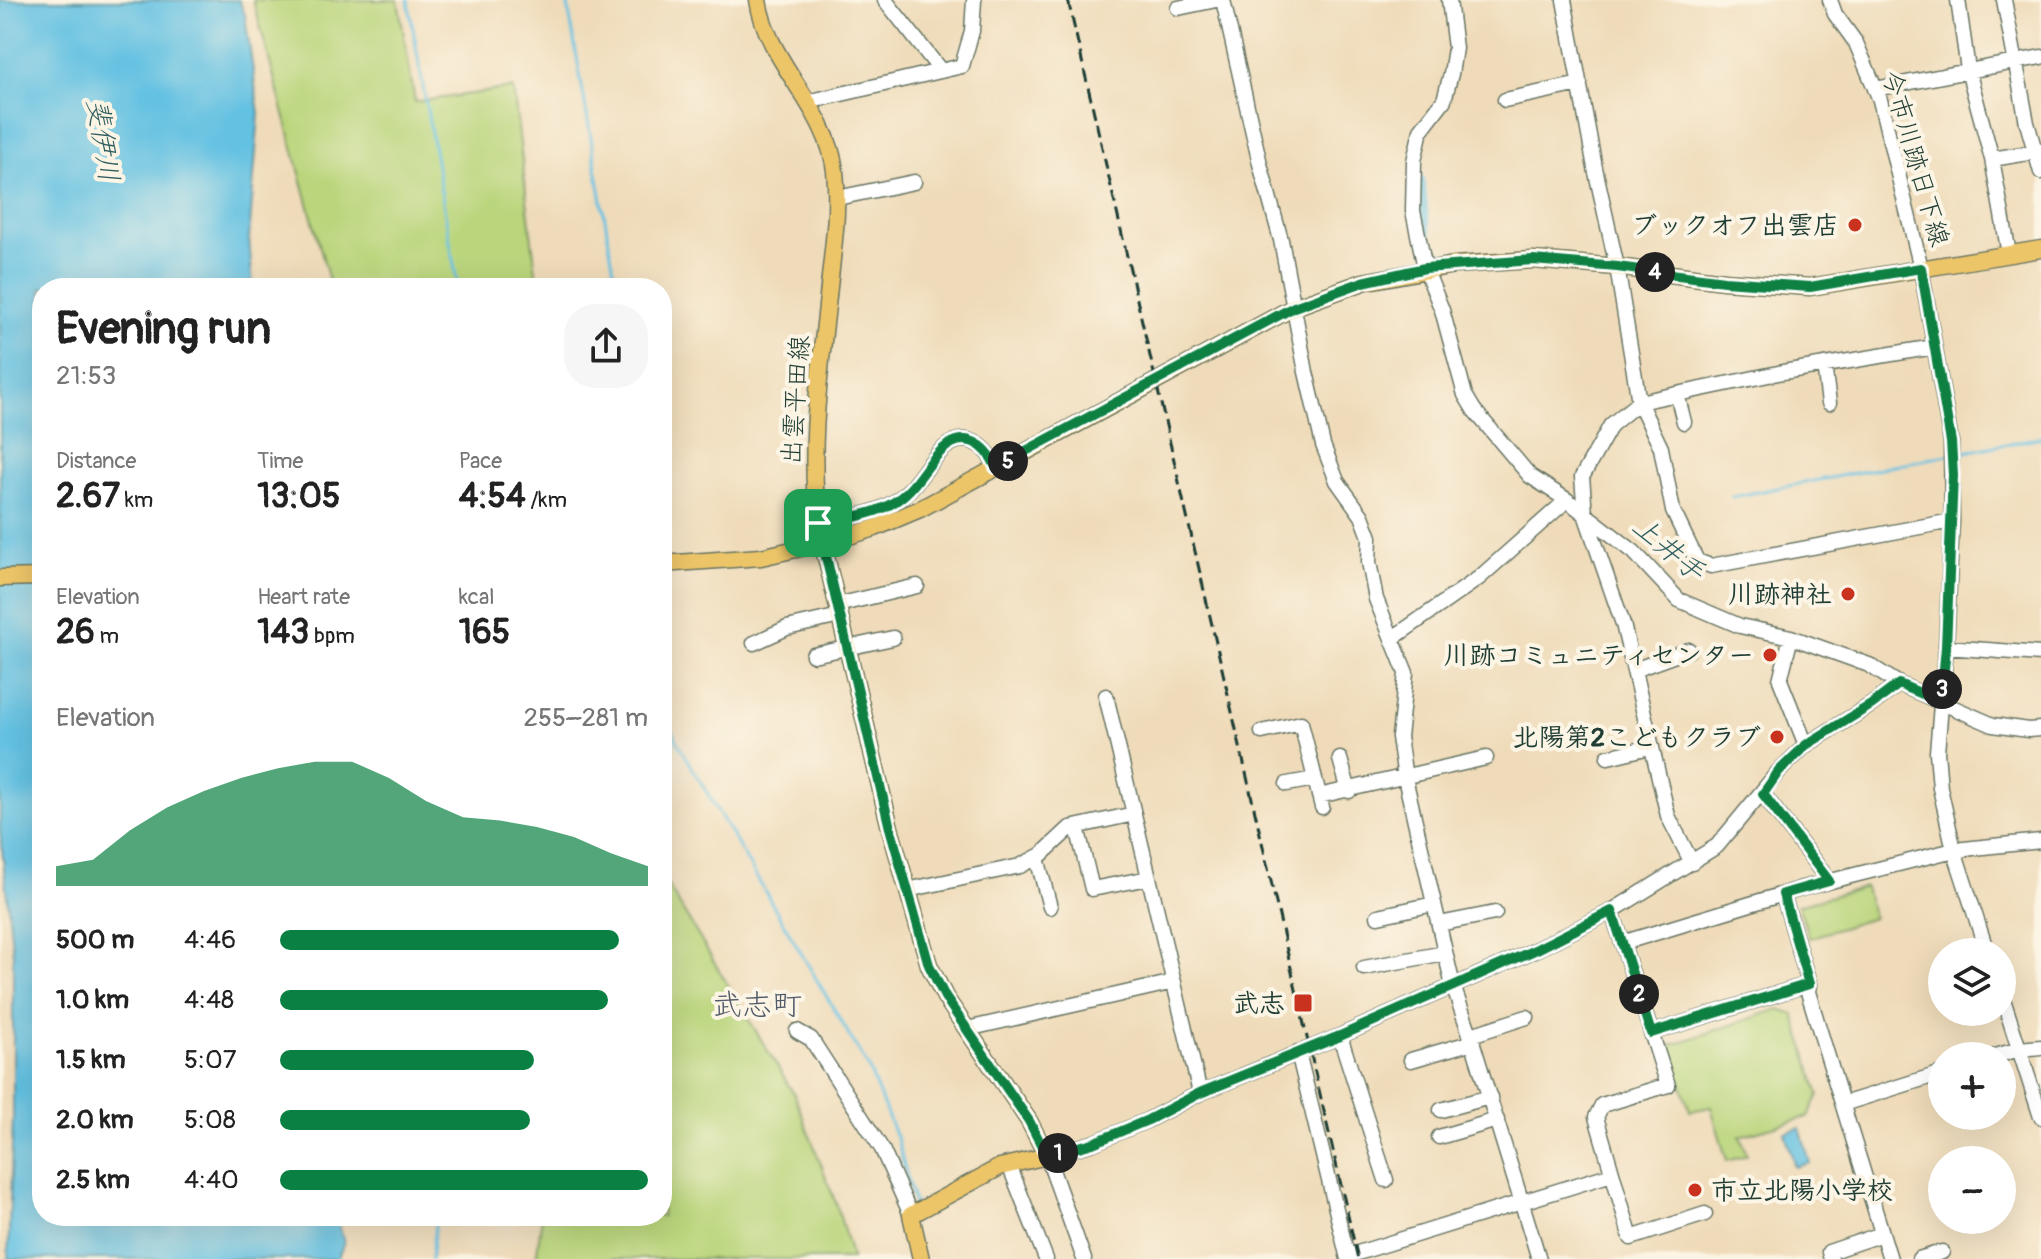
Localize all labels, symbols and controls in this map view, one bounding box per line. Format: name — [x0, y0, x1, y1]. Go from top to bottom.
street label: 今市川跡日下線 — [1875, 66, 1956, 250]
water label: 斐伊川 — [79, 96, 126, 184]
place label: ブックオフ出雲店 — [1631, 210, 1839, 242]
marker: ブックオフ出雲店 — [1846, 216, 1864, 234]
pin: 4 — [1635, 252, 1675, 292]
text: 4 — [1649, 258, 1661, 286]
text: Evening run — [56, 302, 271, 357]
button: share — [564, 304, 648, 388]
street label: 出雲平田線 — [776, 334, 816, 466]
text: 21:53 — [56, 360, 116, 392]
pin: 5 — [988, 441, 1028, 481]
text: Distance — [56, 447, 136, 475]
text: Time — [257, 447, 303, 475]
text: Pace — [459, 447, 502, 475]
text: 5 — [1002, 447, 1014, 475]
text: 2.67 — [56, 475, 120, 518]
text: 13:05 — [257, 475, 340, 518]
text: 4:54 — [459, 475, 526, 518]
text: km — [120, 486, 153, 514]
text: /km — [526, 486, 567, 514]
pin — [784, 489, 852, 557]
icon: arrive — [796, 501, 840, 545]
water label: 上井手 — [1625, 509, 1712, 590]
place label: 川跡神社 — [1728, 579, 1832, 611]
text: Elevation — [56, 583, 140, 611]
text: Heart rate — [257, 583, 350, 611]
text: kcal — [459, 583, 494, 611]
marker: 川跡神社 — [1839, 585, 1857, 603]
text: 26 — [56, 611, 95, 654]
text: 143 — [257, 611, 309, 654]
text: 165 — [459, 611, 510, 654]
text: m — [95, 622, 119, 650]
text: bpm — [309, 622, 355, 650]
place label: 川跡コミュニティセンター — [1444, 640, 1754, 672]
marker: 川跡コミュニティセンター — [1761, 646, 1779, 664]
pin: 3 — [1922, 669, 1962, 709]
text: 3 — [1936, 675, 1948, 703]
text: Elevation — [56, 702, 155, 734]
text: 255–281 m — [523, 702, 648, 734]
place label: 北陽第2こどもクラブ — [1512, 722, 1761, 754]
marker: 北陽第2こどもクラブ — [1768, 728, 1786, 746]
text: 500 m — [56, 924, 134, 956]
text: 4:46 — [184, 924, 236, 956]
map controls — [1928, 938, 2016, 1234]
button: layers — [1928, 938, 2016, 1026]
pin: 2 — [1619, 974, 1659, 1014]
text: 2 — [1633, 980, 1645, 1008]
text: 1.0 km — [56, 984, 129, 1016]
text: 4:48 — [184, 984, 234, 1016]
district label: 武志町 — [712, 987, 802, 1024]
place label: 武志 — [1233, 988, 1285, 1020]
marker: 武志 — [1292, 992, 1314, 1014]
button: + — [1928, 1042, 2016, 1130]
text: 1.5 km — [56, 1044, 126, 1076]
text: 5:07 — [184, 1044, 237, 1076]
text: 2.0 km — [56, 1104, 134, 1136]
text: 5:08 — [184, 1104, 236, 1136]
pin: 1 — [1038, 1133, 1078, 1173]
text: 1 — [1054, 1139, 1062, 1167]
button: − — [1928, 1146, 2016, 1234]
text: 2.5 km — [56, 1164, 130, 1196]
text: 4:40 — [184, 1164, 239, 1196]
place label: 市立北陽小学校 — [1711, 1175, 1893, 1207]
marker: 市立北陽小学校 — [1686, 1181, 1704, 1199]

